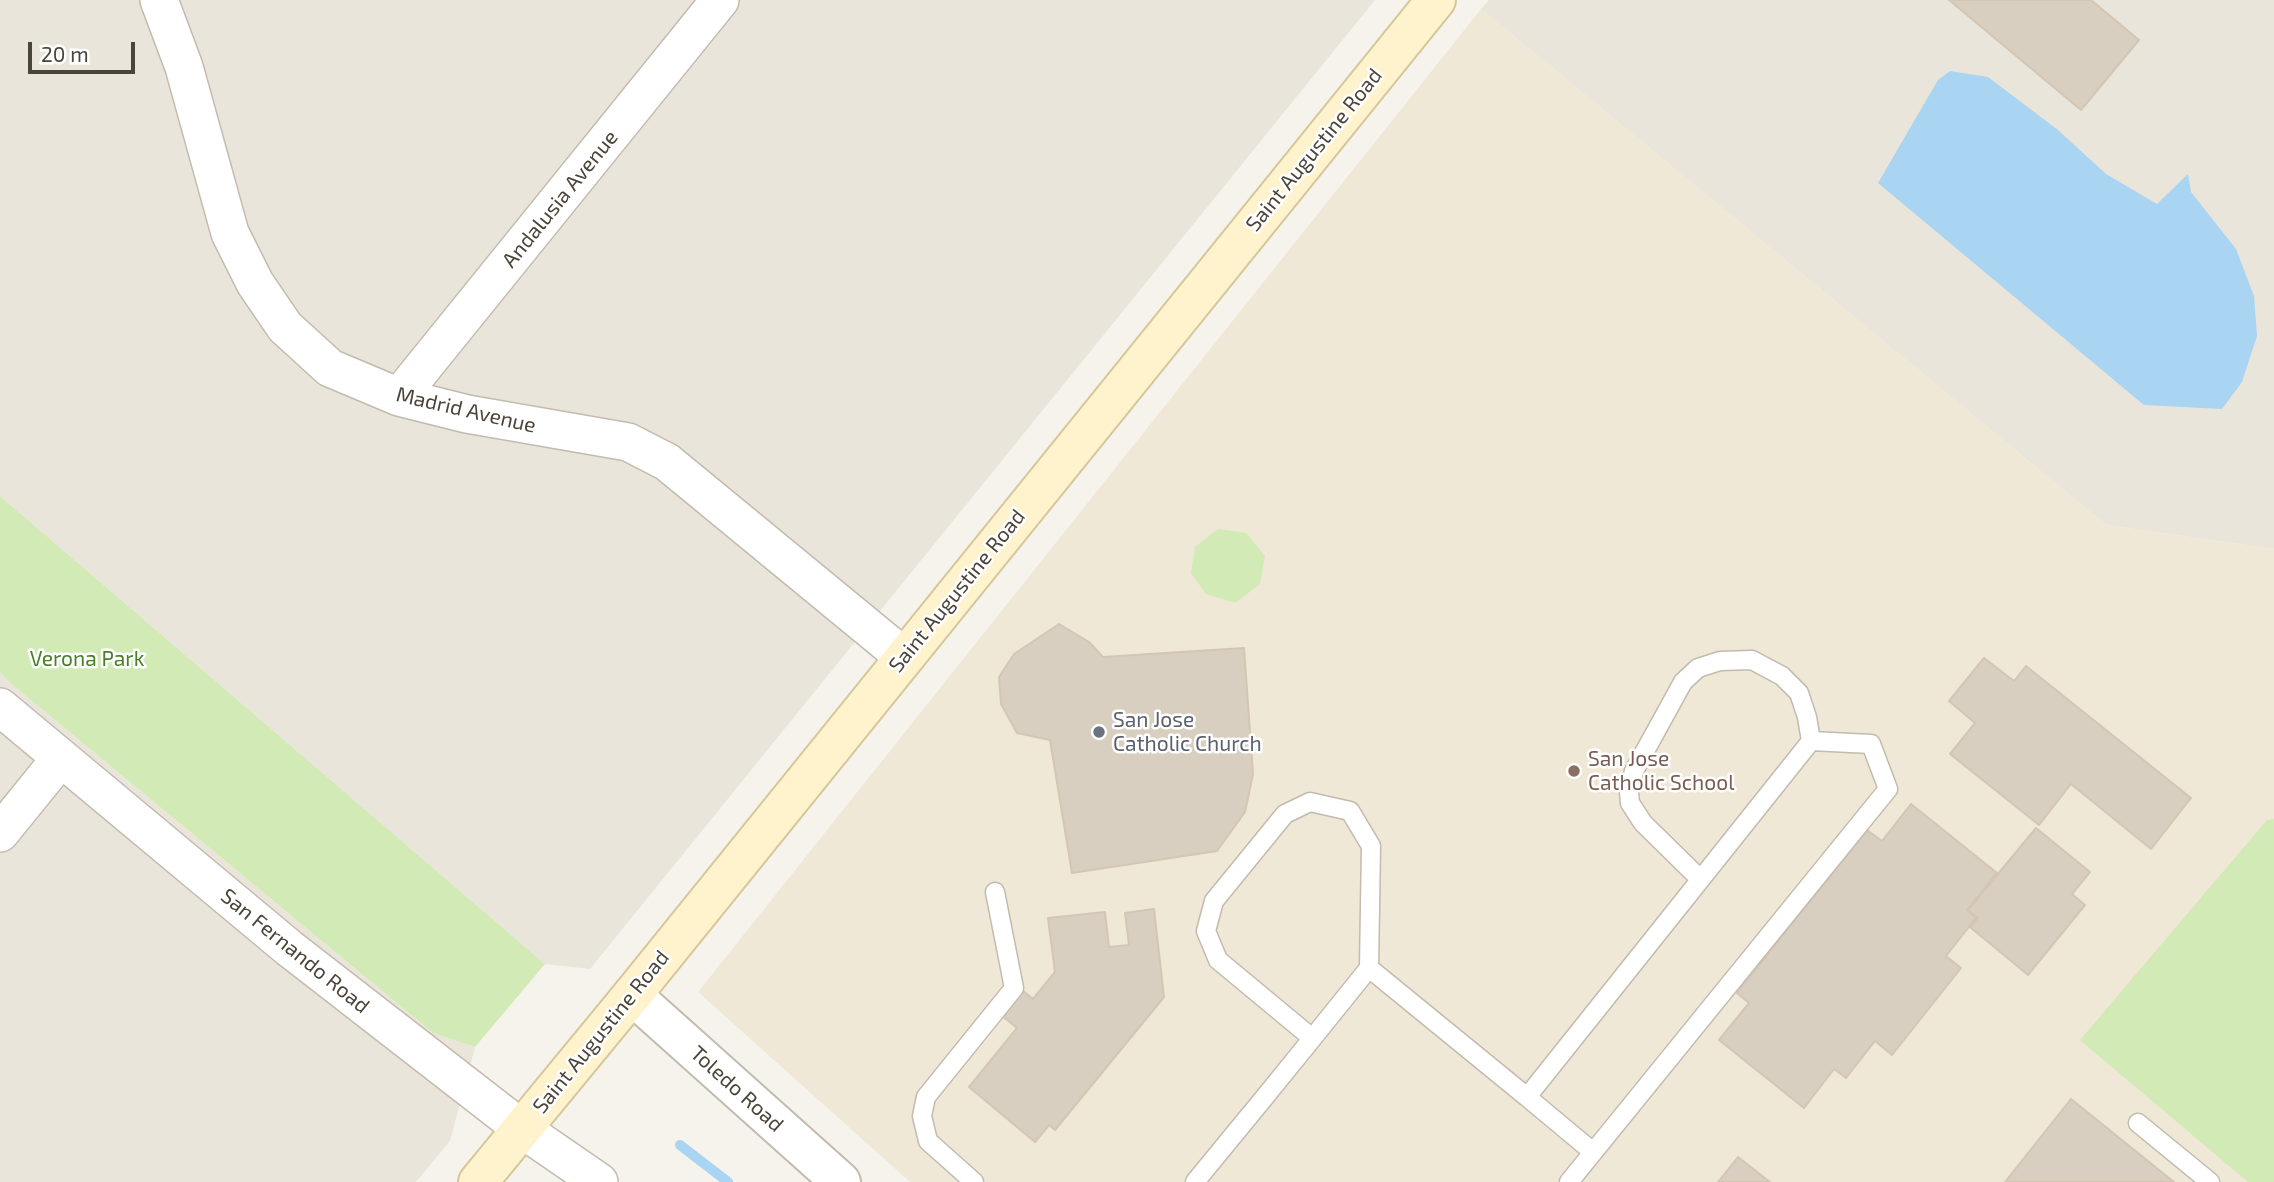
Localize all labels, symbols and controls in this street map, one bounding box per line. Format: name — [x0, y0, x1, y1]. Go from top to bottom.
scale bar — [32, 28, 138, 72]
text: 20 m — [41, 41, 89, 66]
street label: Saint Augustine Road — [1240, 63, 1388, 237]
street label: Andalusia Avenue — [497, 125, 623, 273]
street label: Madrid Avenue — [394, 382, 538, 438]
street label: Saint Augustine Road — [883, 504, 1031, 678]
park label: Verona Park — [30, 646, 144, 672]
place label: San Jose Catholic Church — [1113, 707, 1262, 757]
marker: San Jose Catholic Church — [1091, 724, 1107, 740]
place label: San Jose Catholic School — [1588, 746, 1734, 796]
marker: San Jose Catholic School — [1566, 763, 1582, 779]
street label: San Fernando Road — [216, 883, 374, 1019]
street label: Saint Augustine Road — [527, 945, 675, 1119]
street label: Toledo Road — [685, 1041, 789, 1137]

